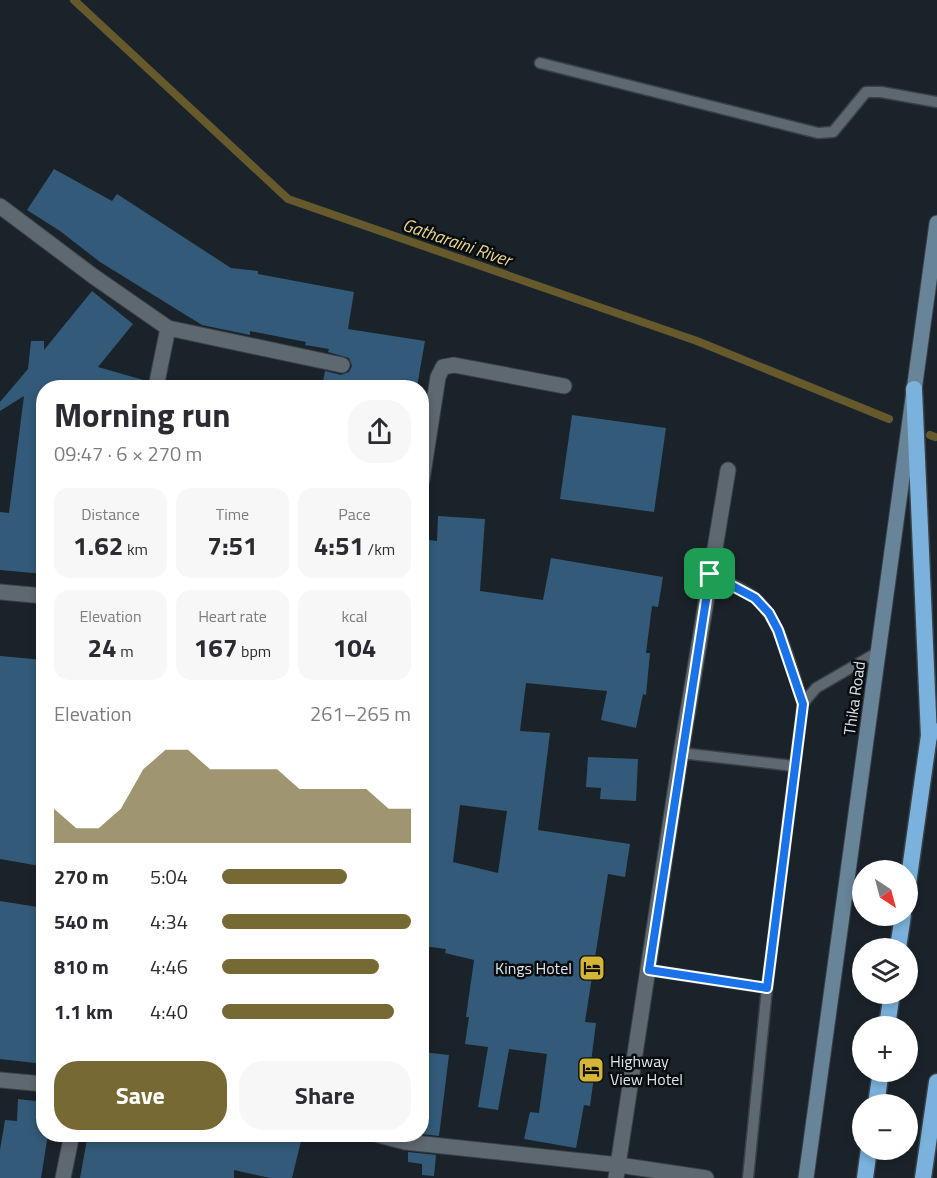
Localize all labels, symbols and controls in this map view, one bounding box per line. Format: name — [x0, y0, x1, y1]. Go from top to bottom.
water label: Gatharaini River — [399, 211, 517, 274]
text: Morning run — [54, 390, 231, 440]
button: share — [348, 400, 411, 463]
text: 09:47 · 6 × 270 m — [54, 438, 202, 469]
text: Distance — [81, 502, 140, 526]
text: Time — [216, 502, 249, 526]
text: Pace — [338, 502, 371, 526]
text: 1.62 — [73, 526, 123, 565]
text: 7:51 — [207, 526, 258, 565]
text: 4:51 — [314, 526, 364, 565]
text: km — [123, 537, 148, 561]
text: /km — [364, 537, 395, 561]
pin — [684, 548, 735, 599]
icon: arrive — [693, 557, 726, 590]
text: Elevation — [79, 604, 142, 628]
text: Heart rate — [198, 604, 267, 628]
text: kcal — [341, 604, 368, 628]
text: 24 — [87, 628, 117, 667]
text: 167 — [194, 628, 237, 667]
text: 104 — [333, 628, 376, 667]
text: m — [117, 639, 134, 663]
text: bpm — [237, 639, 271, 663]
street label: Thika Road — [837, 660, 871, 736]
text: Elevation — [54, 698, 132, 729]
text: 261–265 m — [310, 698, 411, 729]
north arrow — [852, 860, 918, 926]
map controls — [852, 860, 918, 1160]
text: 270 m — [54, 861, 109, 892]
text: 5:04 — [150, 861, 188, 892]
text: 540 m — [54, 906, 109, 937]
text: 4:34 — [150, 906, 188, 937]
button: layers — [852, 938, 918, 1004]
text: 810 m — [54, 951, 109, 982]
text: 4:46 — [150, 951, 188, 982]
hotel icon: Kings Hotel — [577, 953, 607, 983]
place label: Kings Hotel — [495, 956, 572, 980]
text: 1.1 km — [54, 996, 113, 1027]
text: 4:40 — [150, 996, 188, 1027]
button: + — [852, 1016, 918, 1082]
place label: Highway View Hotel — [610, 1049, 683, 1091]
hotel icon: Highway View Hotel — [576, 1055, 606, 1085]
button: Save — [54, 1061, 227, 1130]
button: Share — [239, 1061, 411, 1130]
button: − — [852, 1094, 918, 1160]

